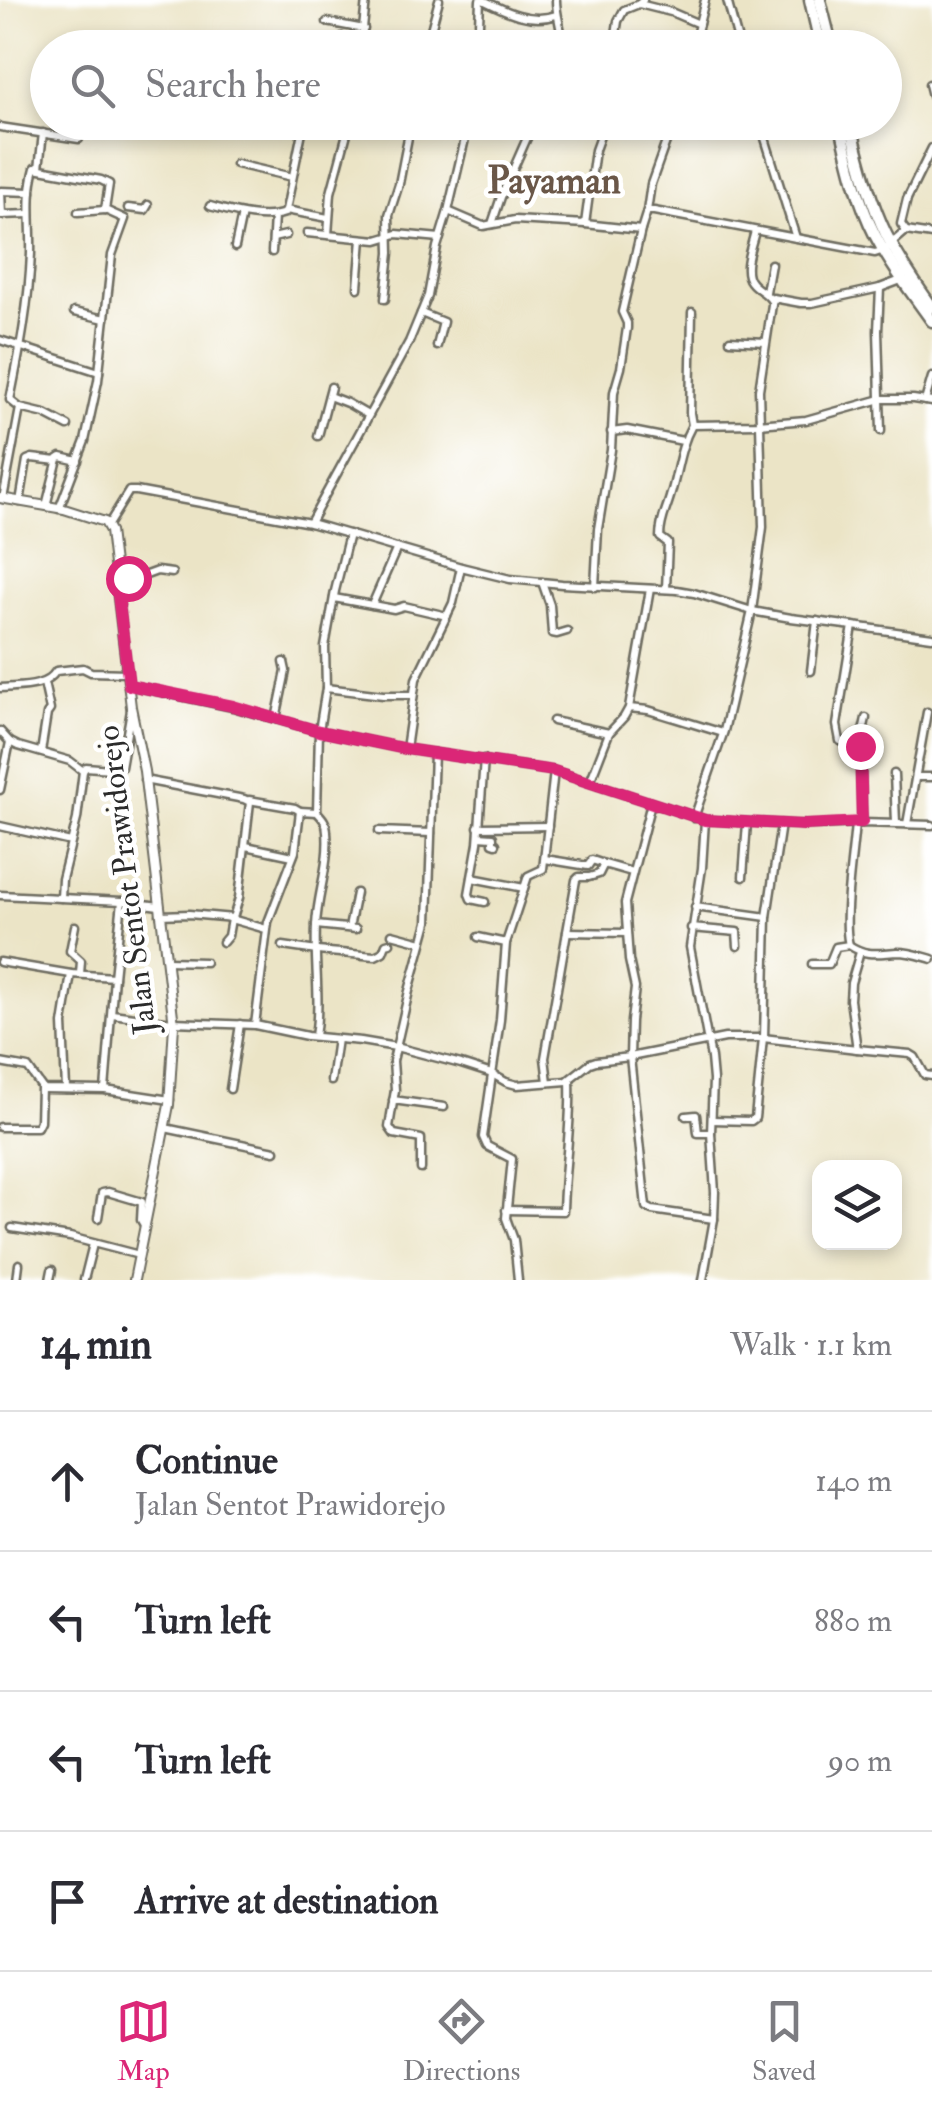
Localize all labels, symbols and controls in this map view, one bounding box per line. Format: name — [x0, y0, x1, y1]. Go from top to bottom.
search box — [30, 30, 902, 140]
icon: search — [65, 58, 120, 113]
text: Search here — [145, 61, 321, 109]
district label: Payaman — [487, 157, 621, 205]
route start — [106, 556, 152, 602]
street label: Jalan Sentot Prawidorejo — [88, 723, 166, 1038]
route end — [838, 724, 884, 770]
map controls — [812, 1160, 902, 1250]
button: layers — [812, 1160, 902, 1250]
text: 14 min — [40, 1319, 152, 1371]
text: Walk · 1.1 km — [730, 1325, 892, 1365]
text: Continue — [135, 1437, 278, 1485]
icon: ahead — [40, 1454, 95, 1509]
text: 140 m — [815, 1461, 892, 1501]
text: Jalan Sentot Prawidorejo — [135, 1485, 446, 1525]
icon: left — [40, 1594, 95, 1649]
text: Turn left — [135, 1597, 271, 1645]
text: 880 m — [814, 1601, 892, 1641]
icon: left — [40, 1734, 95, 1789]
text: Turn left — [135, 1737, 271, 1785]
text: 90 m — [828, 1741, 892, 1781]
icon: arrive — [40, 1874, 95, 1929]
text: Arrive at destination — [135, 1877, 439, 1925]
tab: Map — [116, 1994, 171, 2089]
tab: Directions — [403, 1994, 520, 2089]
tab: Saved — [752, 1994, 816, 2089]

